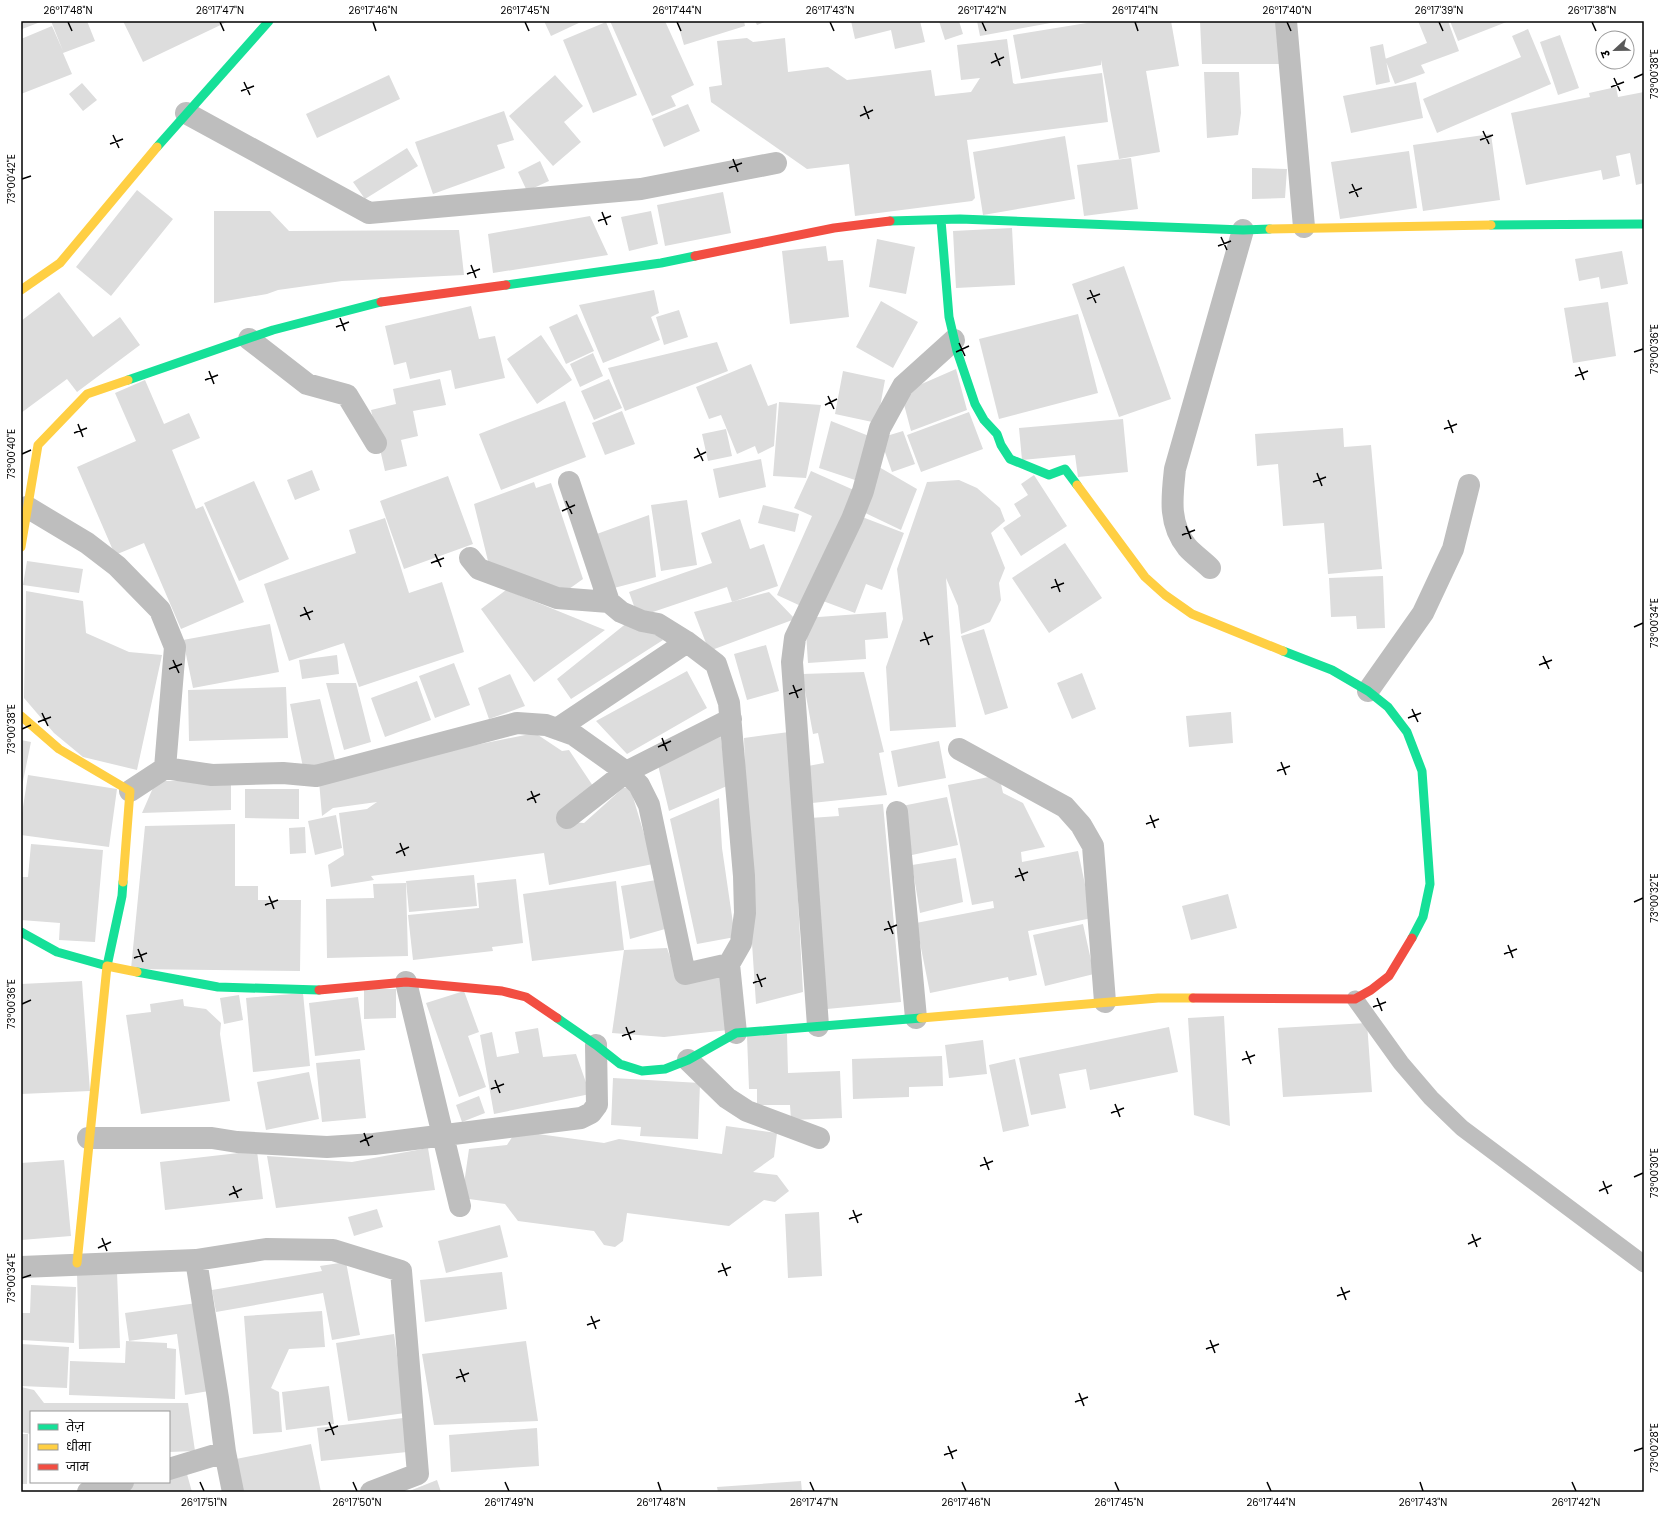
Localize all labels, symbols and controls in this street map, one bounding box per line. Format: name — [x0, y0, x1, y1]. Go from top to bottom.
text: 26°17'48"N — [44, 3, 93, 18]
text: 26°17'47"N — [196, 3, 244, 18]
text: 26°17'46"N — [348, 3, 398, 18]
text: 26°17'45"N — [501, 3, 549, 18]
text: 26°17'44"N — [653, 3, 701, 18]
text: 26°17'43"N — [806, 3, 854, 18]
text: 26°17'42"N — [958, 3, 1006, 18]
text: 26°17'41"N — [1112, 3, 1158, 18]
text: 26°17'40"N — [1263, 3, 1311, 18]
text: 26°17'39"N — [1415, 3, 1463, 18]
text: 26°17'38"N — [1568, 3, 1616, 18]
north arrow — [1595, 30, 1635, 70]
text: उ — [1597, 47, 1615, 61]
text: 73°00'38"E — [1647, 49, 1662, 99]
text: 73°00'42"E — [4, 154, 19, 204]
text: 73°00'36"E — [1647, 324, 1662, 374]
text: 73°00'40"E — [4, 429, 19, 479]
text: 73°00'34"E — [1647, 598, 1662, 648]
text: 73°00'38"E — [4, 704, 19, 754]
text: 73°00'32"E — [1647, 873, 1662, 923]
text: 73°00'36"E — [4, 979, 19, 1029]
text: 73°00'30"E — [1647, 1148, 1662, 1198]
text: 73°00'34"E — [4, 1253, 19, 1303]
legend — [30, 1411, 170, 1483]
text: तेज़ — [65, 1418, 85, 1435]
text: 73°00'28"E — [1647, 1423, 1662, 1473]
text: धीमा — [66, 1438, 92, 1455]
text: जाम — [65, 1458, 90, 1475]
text: 26°17'51"N — [181, 1495, 227, 1510]
text: 26°17'50"N — [333, 1495, 381, 1510]
text: 26°17'49"N — [485, 1495, 534, 1510]
text: 26°17'48"N — [637, 1495, 686, 1510]
text: 26°17'47"N — [790, 1495, 838, 1510]
text: 26°17'46"N — [941, 1495, 991, 1510]
text: 26°17'45"N — [1095, 1495, 1143, 1510]
text: 26°17'44"N — [1247, 1495, 1295, 1510]
text: 26°17'43"N — [1399, 1495, 1447, 1510]
text: 26°17'42"N — [1552, 1495, 1600, 1510]

